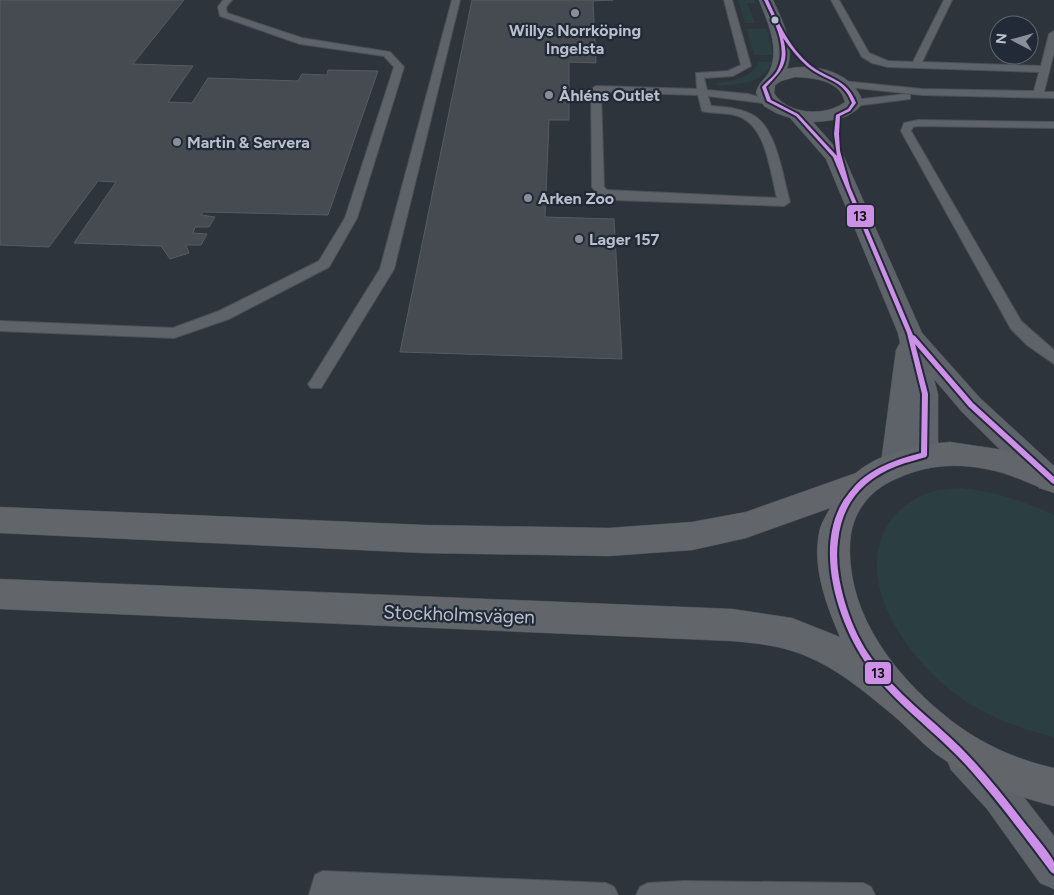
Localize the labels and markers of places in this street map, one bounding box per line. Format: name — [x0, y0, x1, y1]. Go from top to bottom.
marker: Willys Norrköping Ingelsta — [569, 7, 581, 19]
unlabelled marker — [770, 15, 780, 25]
place label: Willys Norrköping Ingelsta — [509, 21, 641, 58]
place label: Åhléns Outlet — [559, 86, 660, 105]
marker: Åhléns Outlet — [543, 89, 555, 101]
place label: Martin & Servera — [187, 133, 310, 152]
marker: Martin & Servera — [171, 136, 183, 148]
place label: Arken Zoo — [538, 189, 614, 208]
marker: Arken Zoo — [522, 192, 534, 204]
place label: Lager 157 — [589, 230, 660, 249]
marker: Lager 157 — [573, 233, 585, 245]

